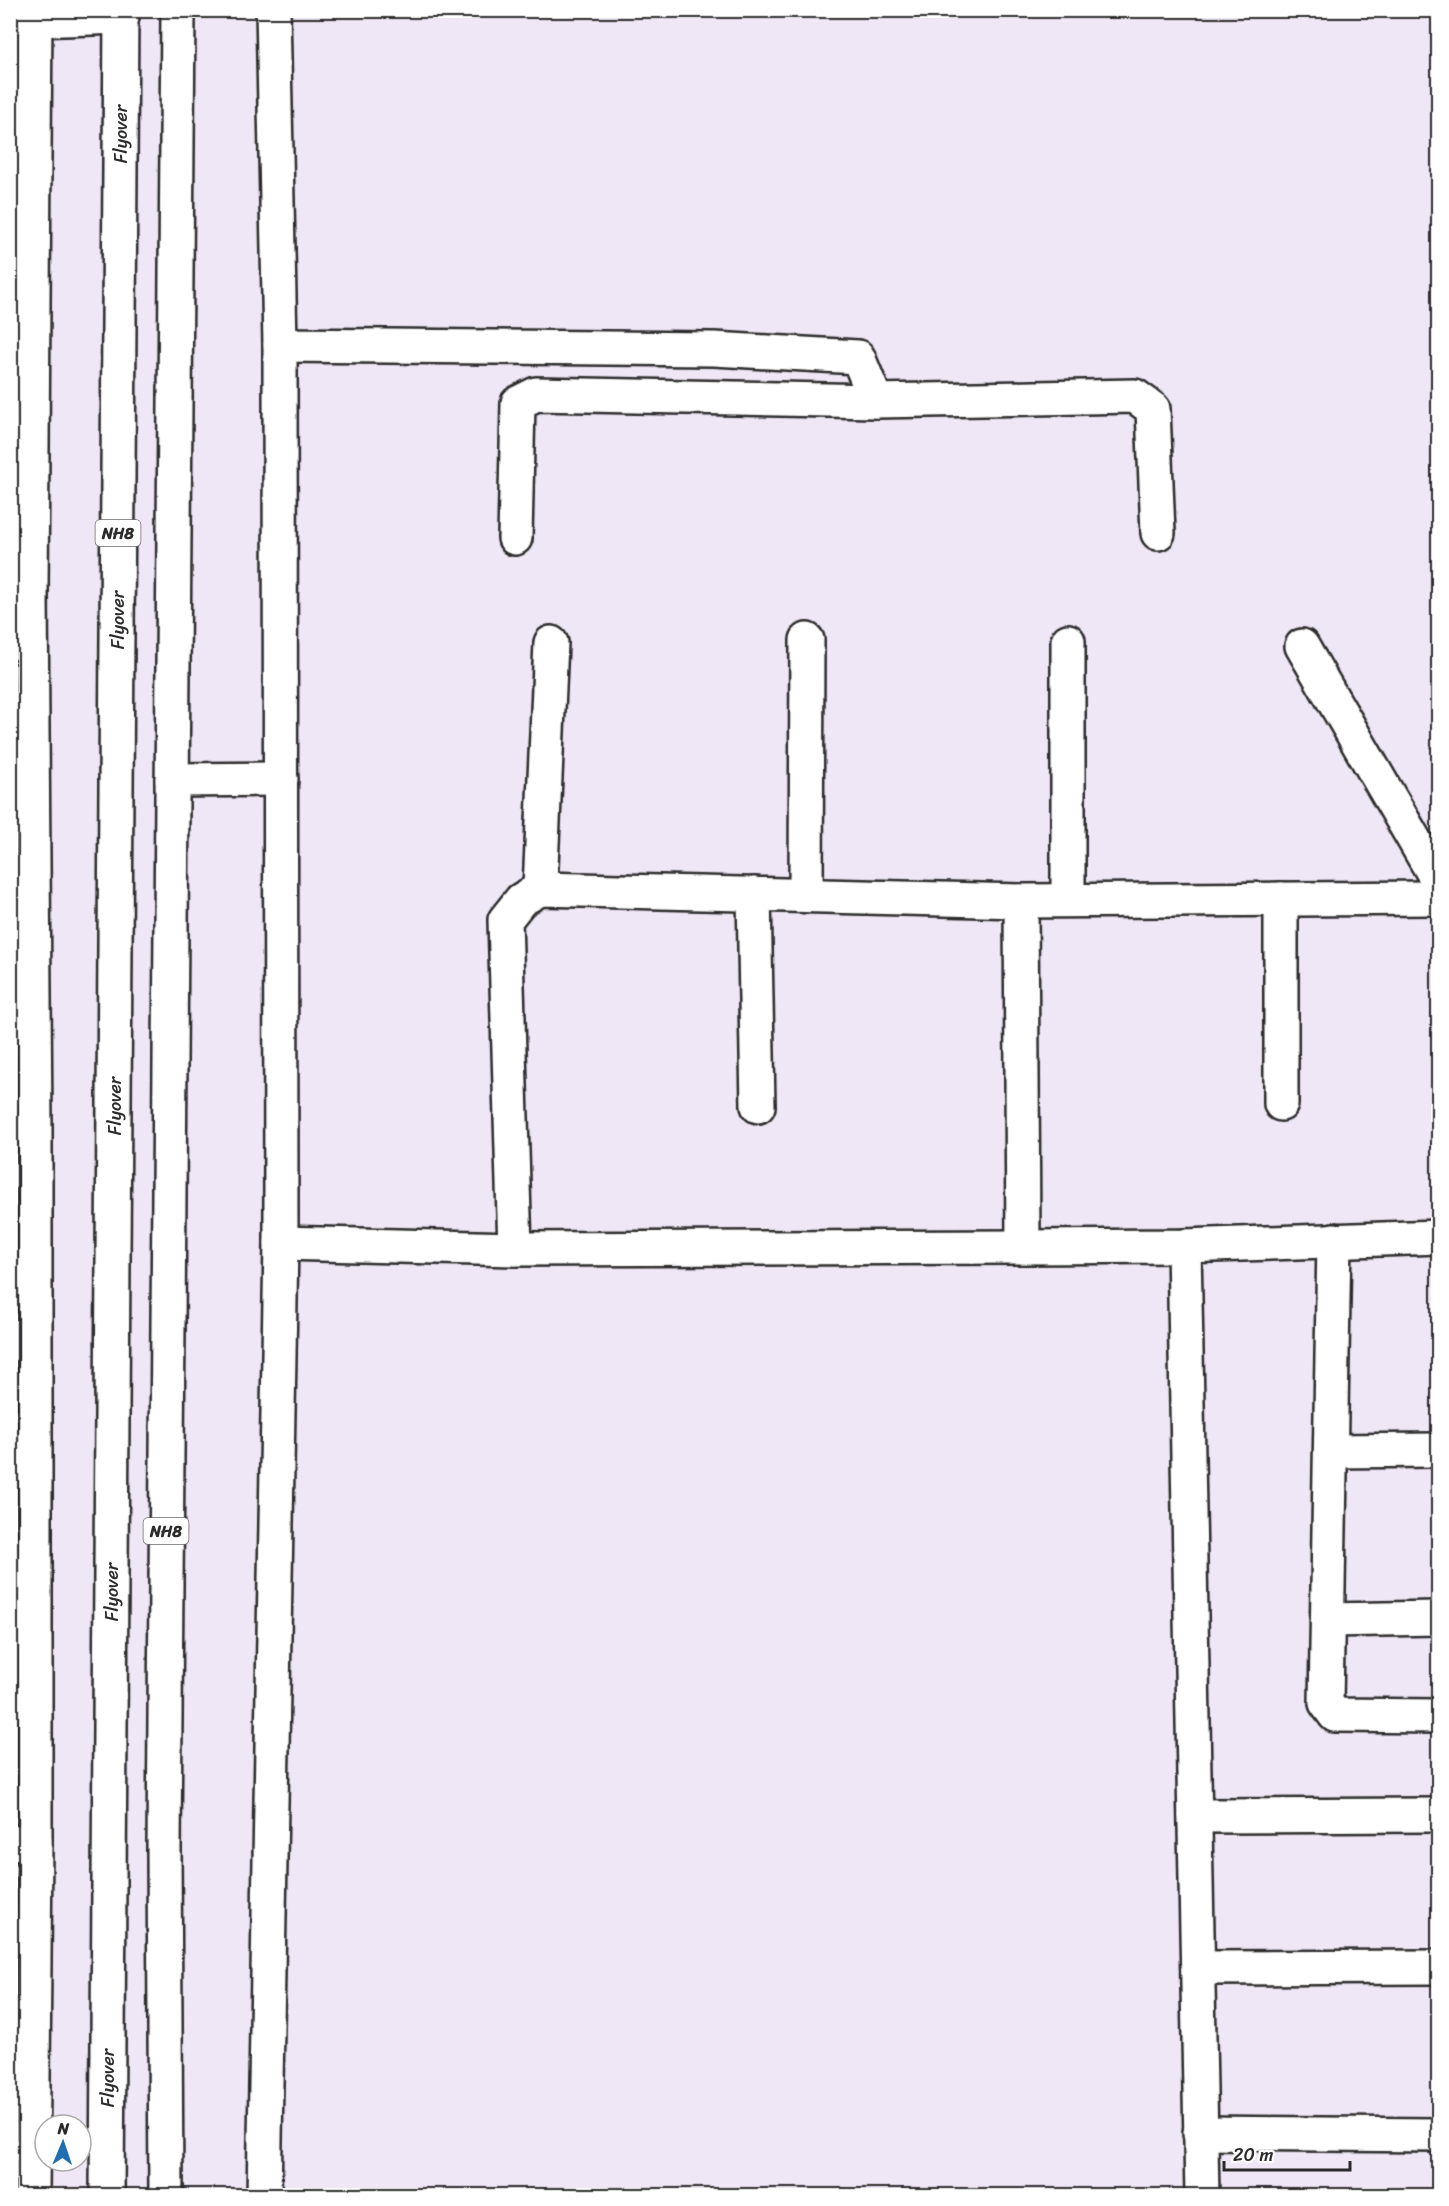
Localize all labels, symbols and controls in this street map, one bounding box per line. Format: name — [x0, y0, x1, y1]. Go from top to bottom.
street label: Flyover — [105, 103, 137, 163]
road number: NH8 — [96, 520, 140, 546]
street label: Flyover — [102, 589, 134, 649]
street label: Flyover — [99, 1075, 131, 1135]
road number: NH8 — [144, 1518, 188, 1544]
street label: Flyover — [96, 1561, 128, 1621]
street label: Flyover — [92, 2047, 124, 2107]
north arrow — [33, 2113, 93, 2173]
text: N — [56, 2114, 70, 2143]
scale bar — [1224, 2134, 1350, 2172]
text: 20 m — [1233, 2139, 1273, 2171]

